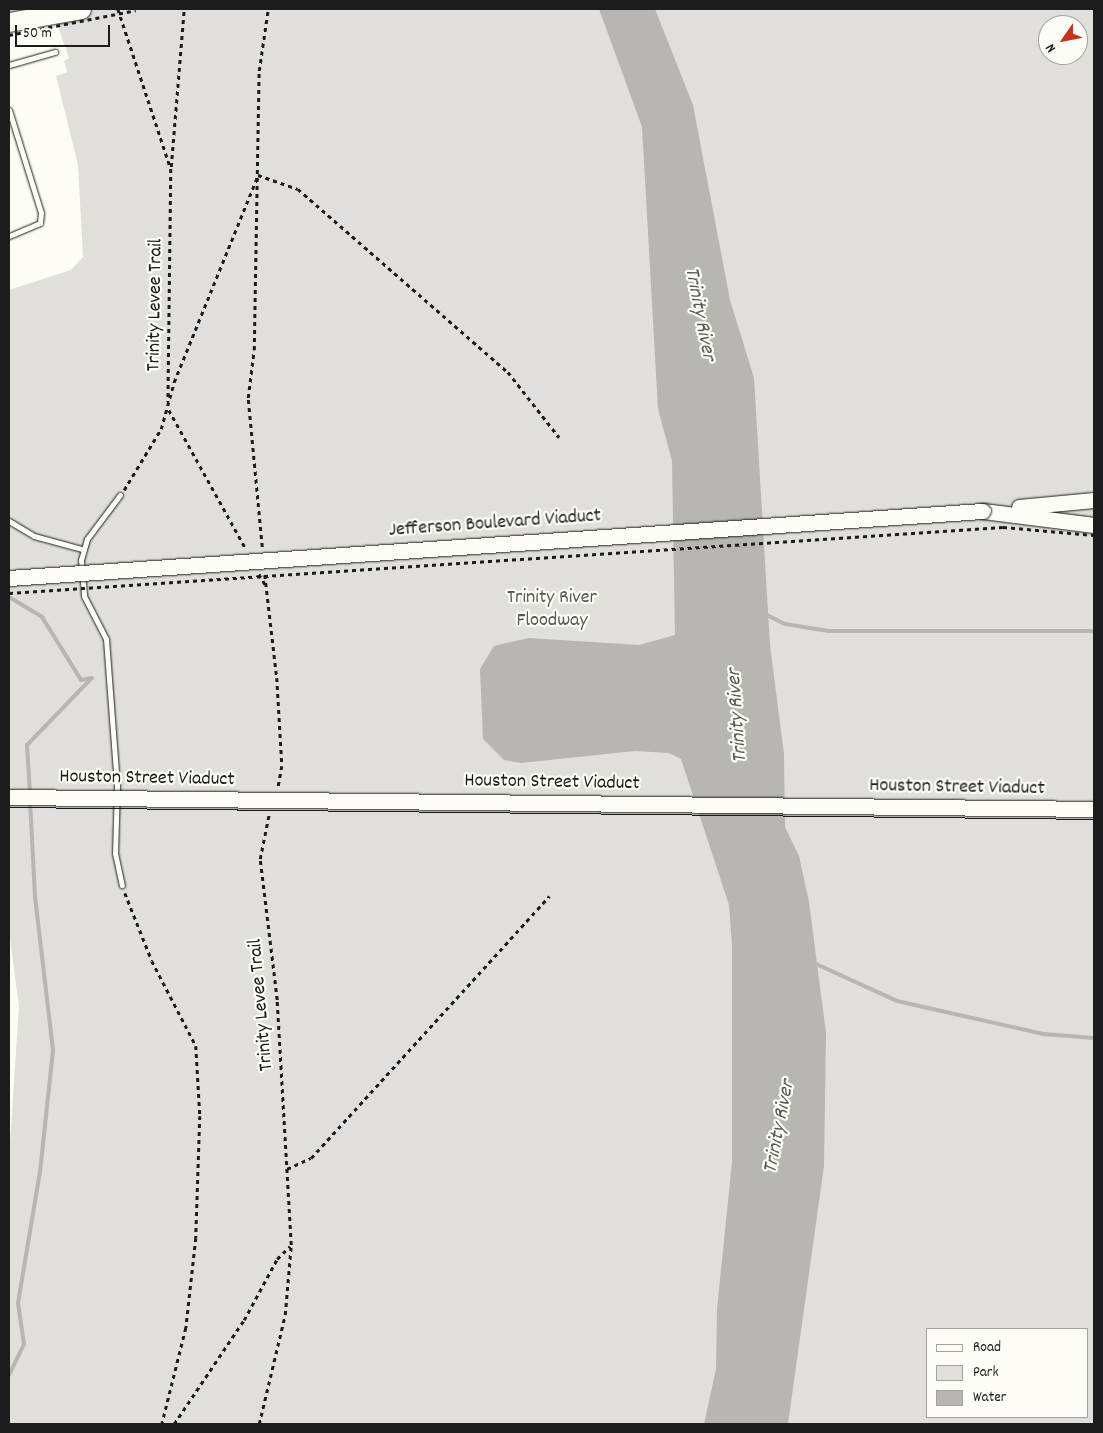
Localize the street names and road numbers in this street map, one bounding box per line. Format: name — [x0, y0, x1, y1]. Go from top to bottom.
street label: Trinity Levee Trail — [143, 238, 169, 372]
street label: Jefferson Boulevard Viaduct — [388, 505, 602, 543]
street label: Houston Street Viaduct — [59, 765, 235, 793]
street label: Houston Street Viaduct — [464, 769, 640, 797]
street label: Houston Street Viaduct — [869, 774, 1045, 802]
street label: Trinity Levee Trail — [244, 938, 280, 1072]

